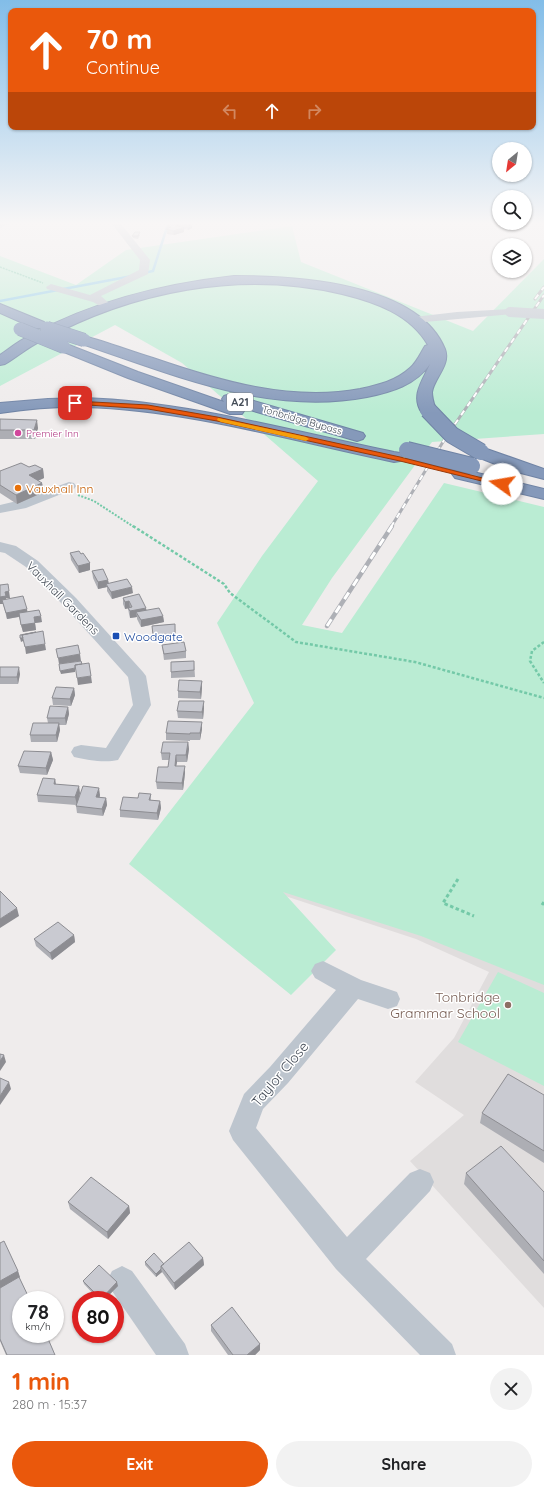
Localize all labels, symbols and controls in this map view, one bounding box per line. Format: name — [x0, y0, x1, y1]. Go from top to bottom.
text: 70 m — [86, 21, 152, 56]
icon: ahead — [20, 24, 72, 76]
text: Continue — [86, 56, 160, 79]
icon: left — [219, 100, 241, 122]
icon: ahead — [261, 100, 283, 122]
icon: right — [303, 100, 325, 122]
north arrow — [492, 142, 532, 182]
map controls — [492, 142, 532, 278]
button: search — [492, 190, 532, 230]
button: layers — [492, 238, 532, 278]
pin — [58, 386, 92, 420]
icon: arrive — [64, 392, 86, 414]
road number: A21 — [227, 393, 253, 411]
street label: Tonbridge Bypass — [260, 402, 344, 438]
place label: Premier Inn — [26, 427, 79, 440]
marker: Premier Inn — [13, 428, 23, 438]
position arrow — [481, 463, 523, 505]
place label: Vauxhall Inn — [26, 481, 93, 496]
marker: Vauxhall Inn — [13, 483, 23, 493]
street label: Vauxhall Gardens — [23, 558, 103, 638]
place label: Woodgate — [124, 629, 183, 644]
marker: Woodgate — [111, 631, 121, 641]
place label: Tonbridge Grammar School — [390, 988, 500, 1022]
marker: Tonbridge Grammar School — [503, 1000, 513, 1010]
street label: Taylor Close — [248, 1038, 312, 1110]
speed limit sign: 80 — [72, 1291, 124, 1343]
text: 78 — [27, 1299, 49, 1324]
text: km/h — [25, 1320, 51, 1333]
text: 1 min — [12, 1366, 70, 1396]
button: close — [490, 1368, 532, 1410]
text: 280 m · 15:37 — [12, 1396, 87, 1412]
button: Exit — [12, 1441, 268, 1487]
button: Share — [276, 1441, 532, 1487]

